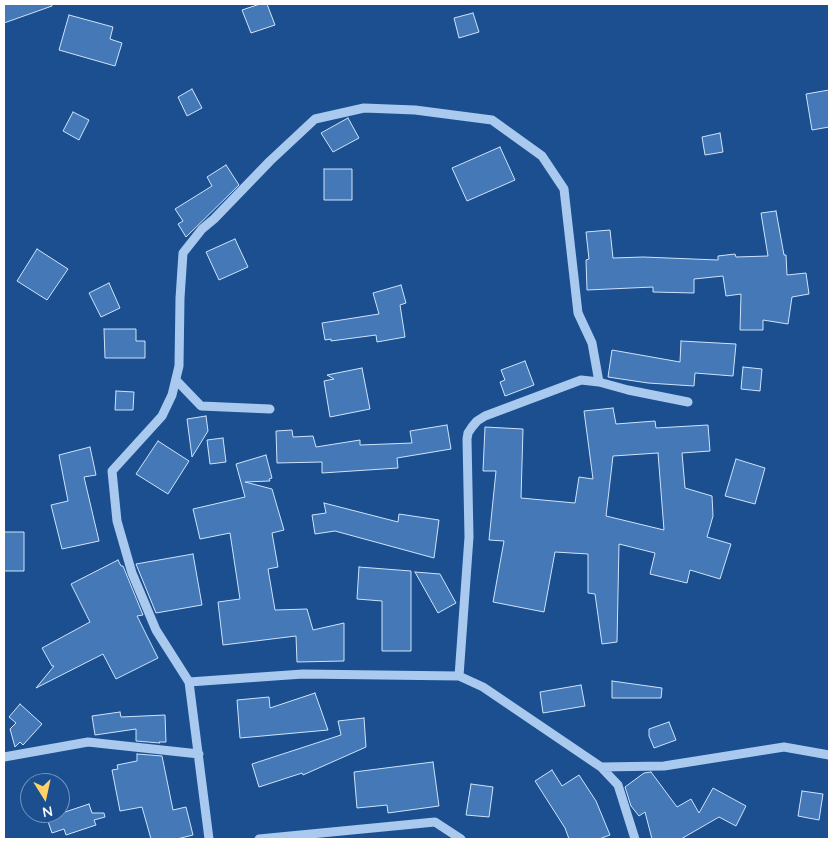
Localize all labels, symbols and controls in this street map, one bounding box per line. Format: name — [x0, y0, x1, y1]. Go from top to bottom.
north arrow — [20, 773, 70, 823]
text: N — [41, 802, 54, 822]

